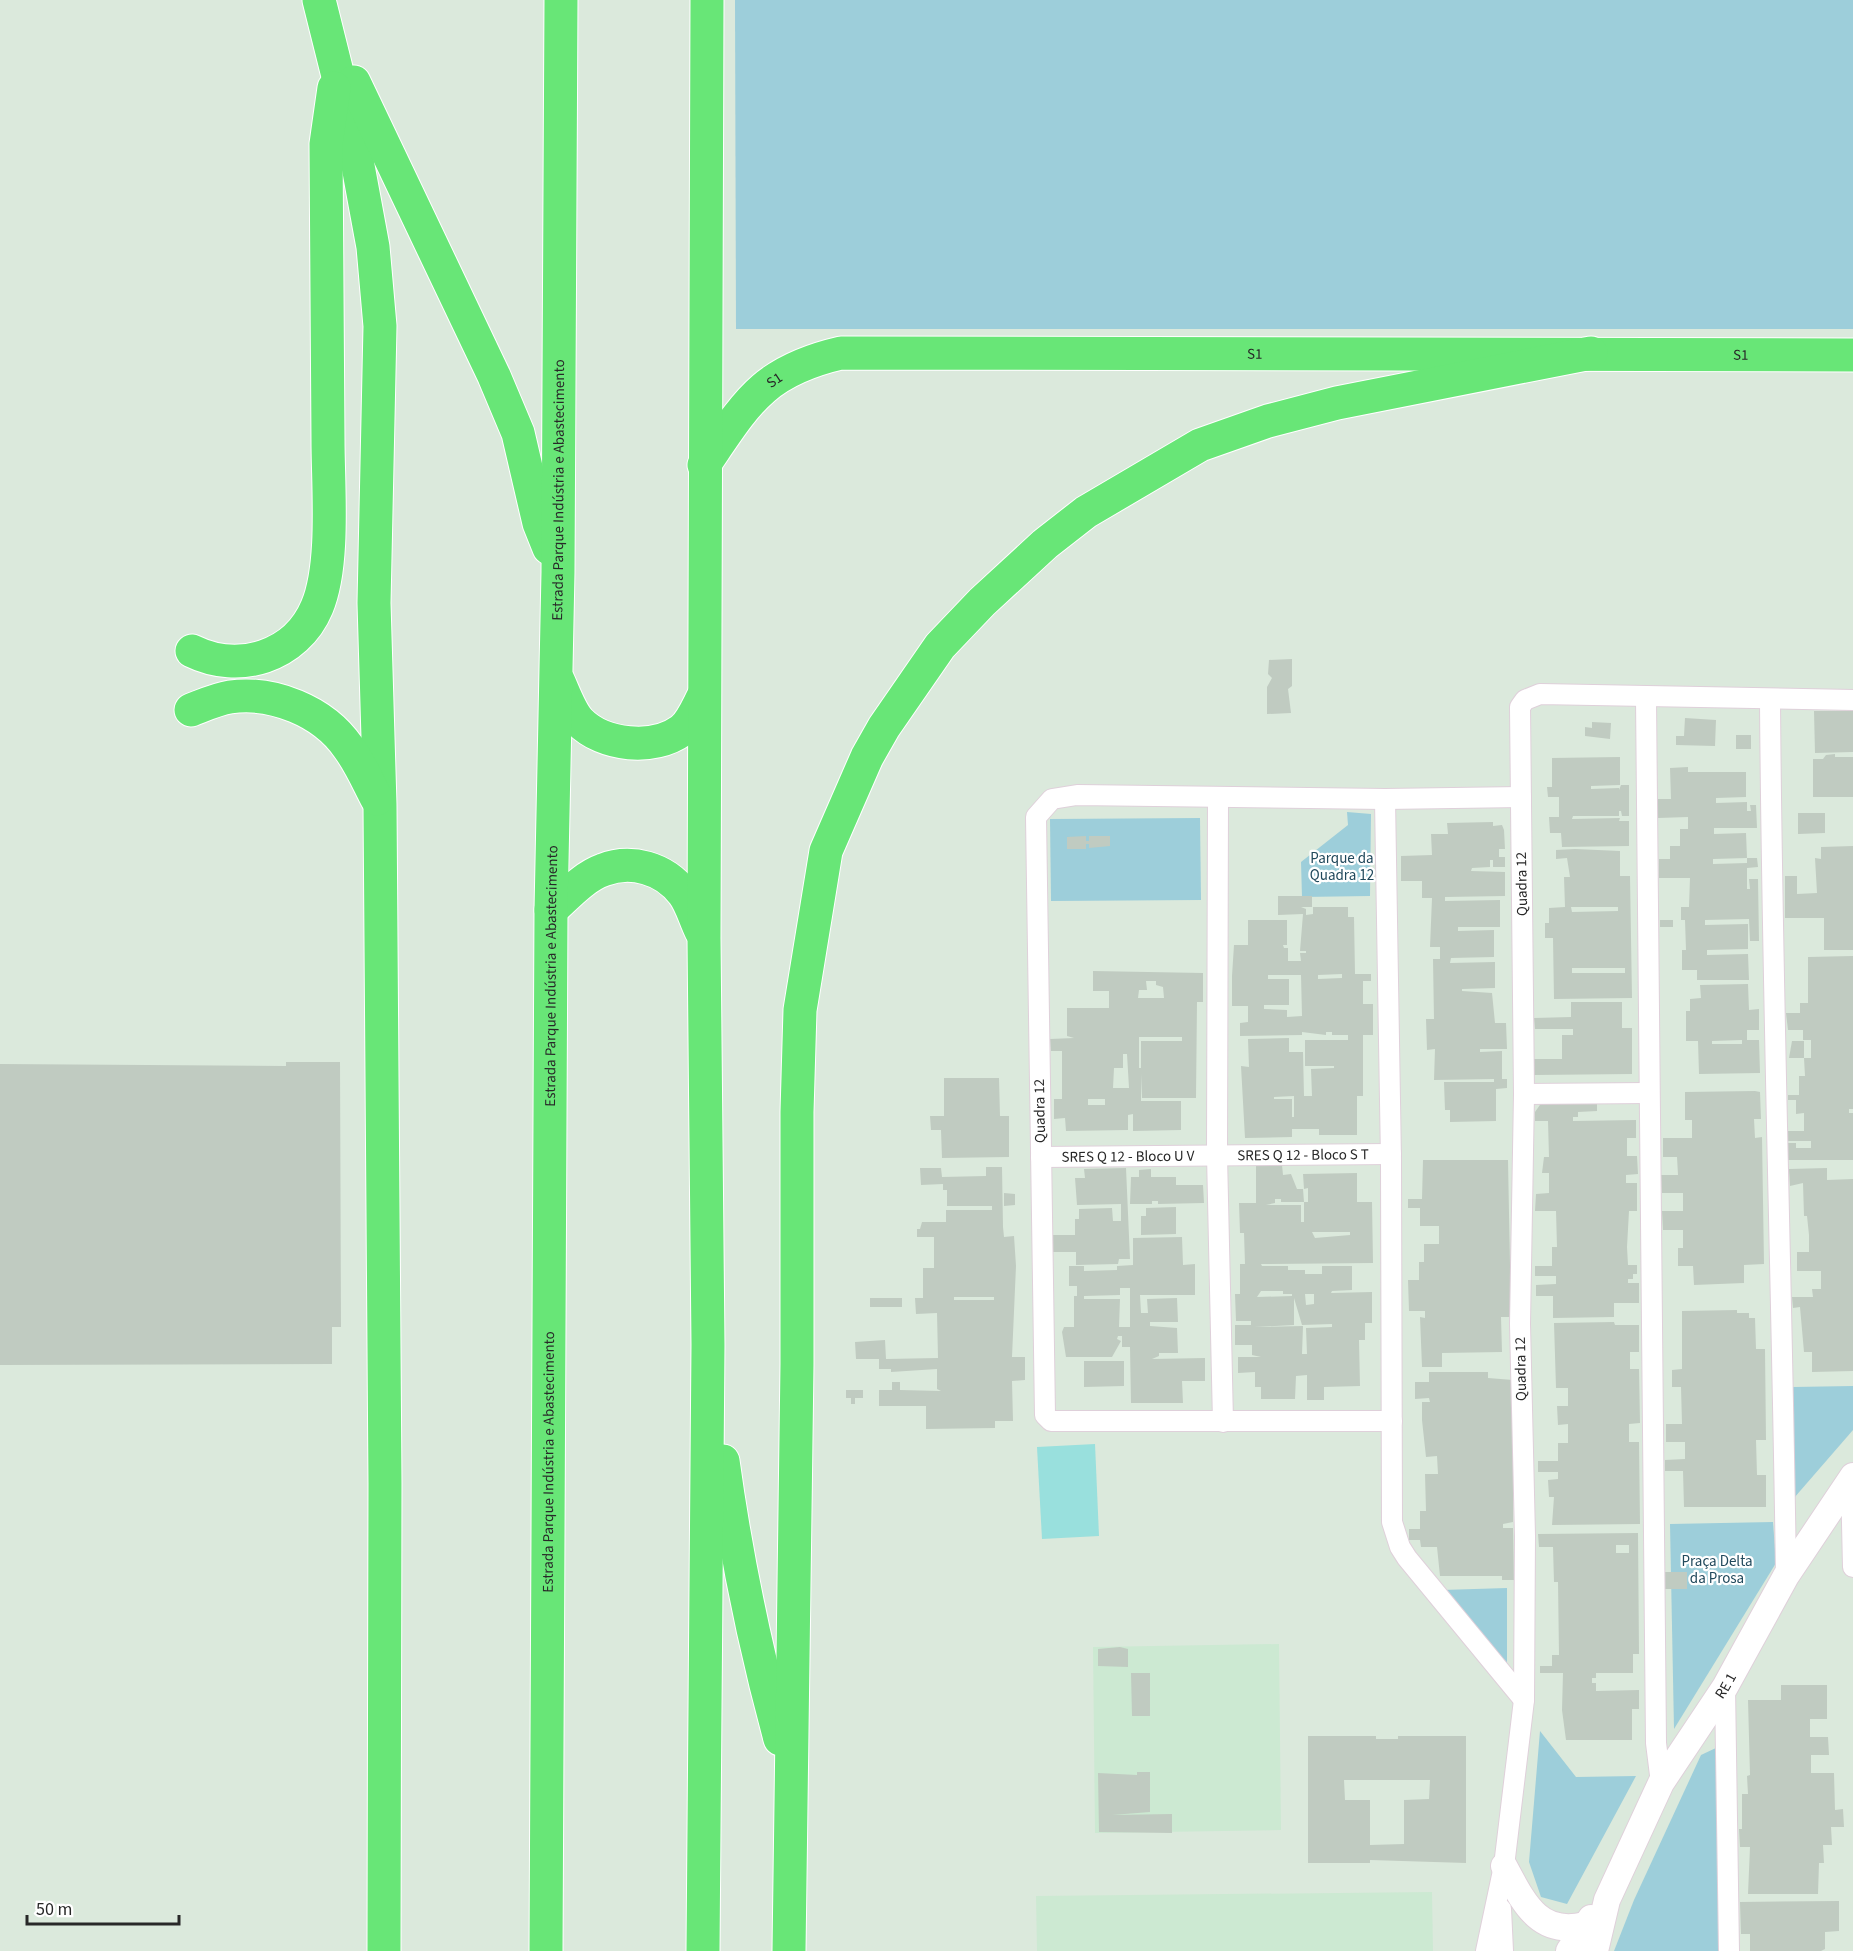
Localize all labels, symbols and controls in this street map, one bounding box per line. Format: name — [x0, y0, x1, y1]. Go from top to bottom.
street label: S1 — [1247, 343, 1262, 364]
street label: S1 — [1733, 344, 1748, 365]
street label: Estrada Parque Indústria e Abastecimento — [546, 359, 570, 621]
street label: S1 — [762, 367, 787, 393]
street label: Estrada Parque Indústria e Abastecimento — [540, 845, 563, 1107]
park label: Parque da Quadra 12 — [1310, 848, 1374, 886]
street label: Quadra 12 — [1511, 852, 1533, 916]
street label: Quadra 12 — [1029, 1079, 1051, 1143]
street label: SRES Q 12 - Bloco S T — [1237, 1144, 1369, 1166]
street label: SRES Q 12 - Bloco U V — [1061, 1145, 1195, 1167]
street label: Estrada Parque Indústria e Abastecimento — [537, 1331, 559, 1593]
street label: Quadra 12 — [1510, 1337, 1532, 1401]
park label: Praça Delta da Prosa — [1682, 1551, 1752, 1589]
street label: RE 1 — [1710, 1669, 1741, 1703]
scale bar — [27, 1888, 178, 1926]
text: 50 m — [36, 1897, 72, 1922]

